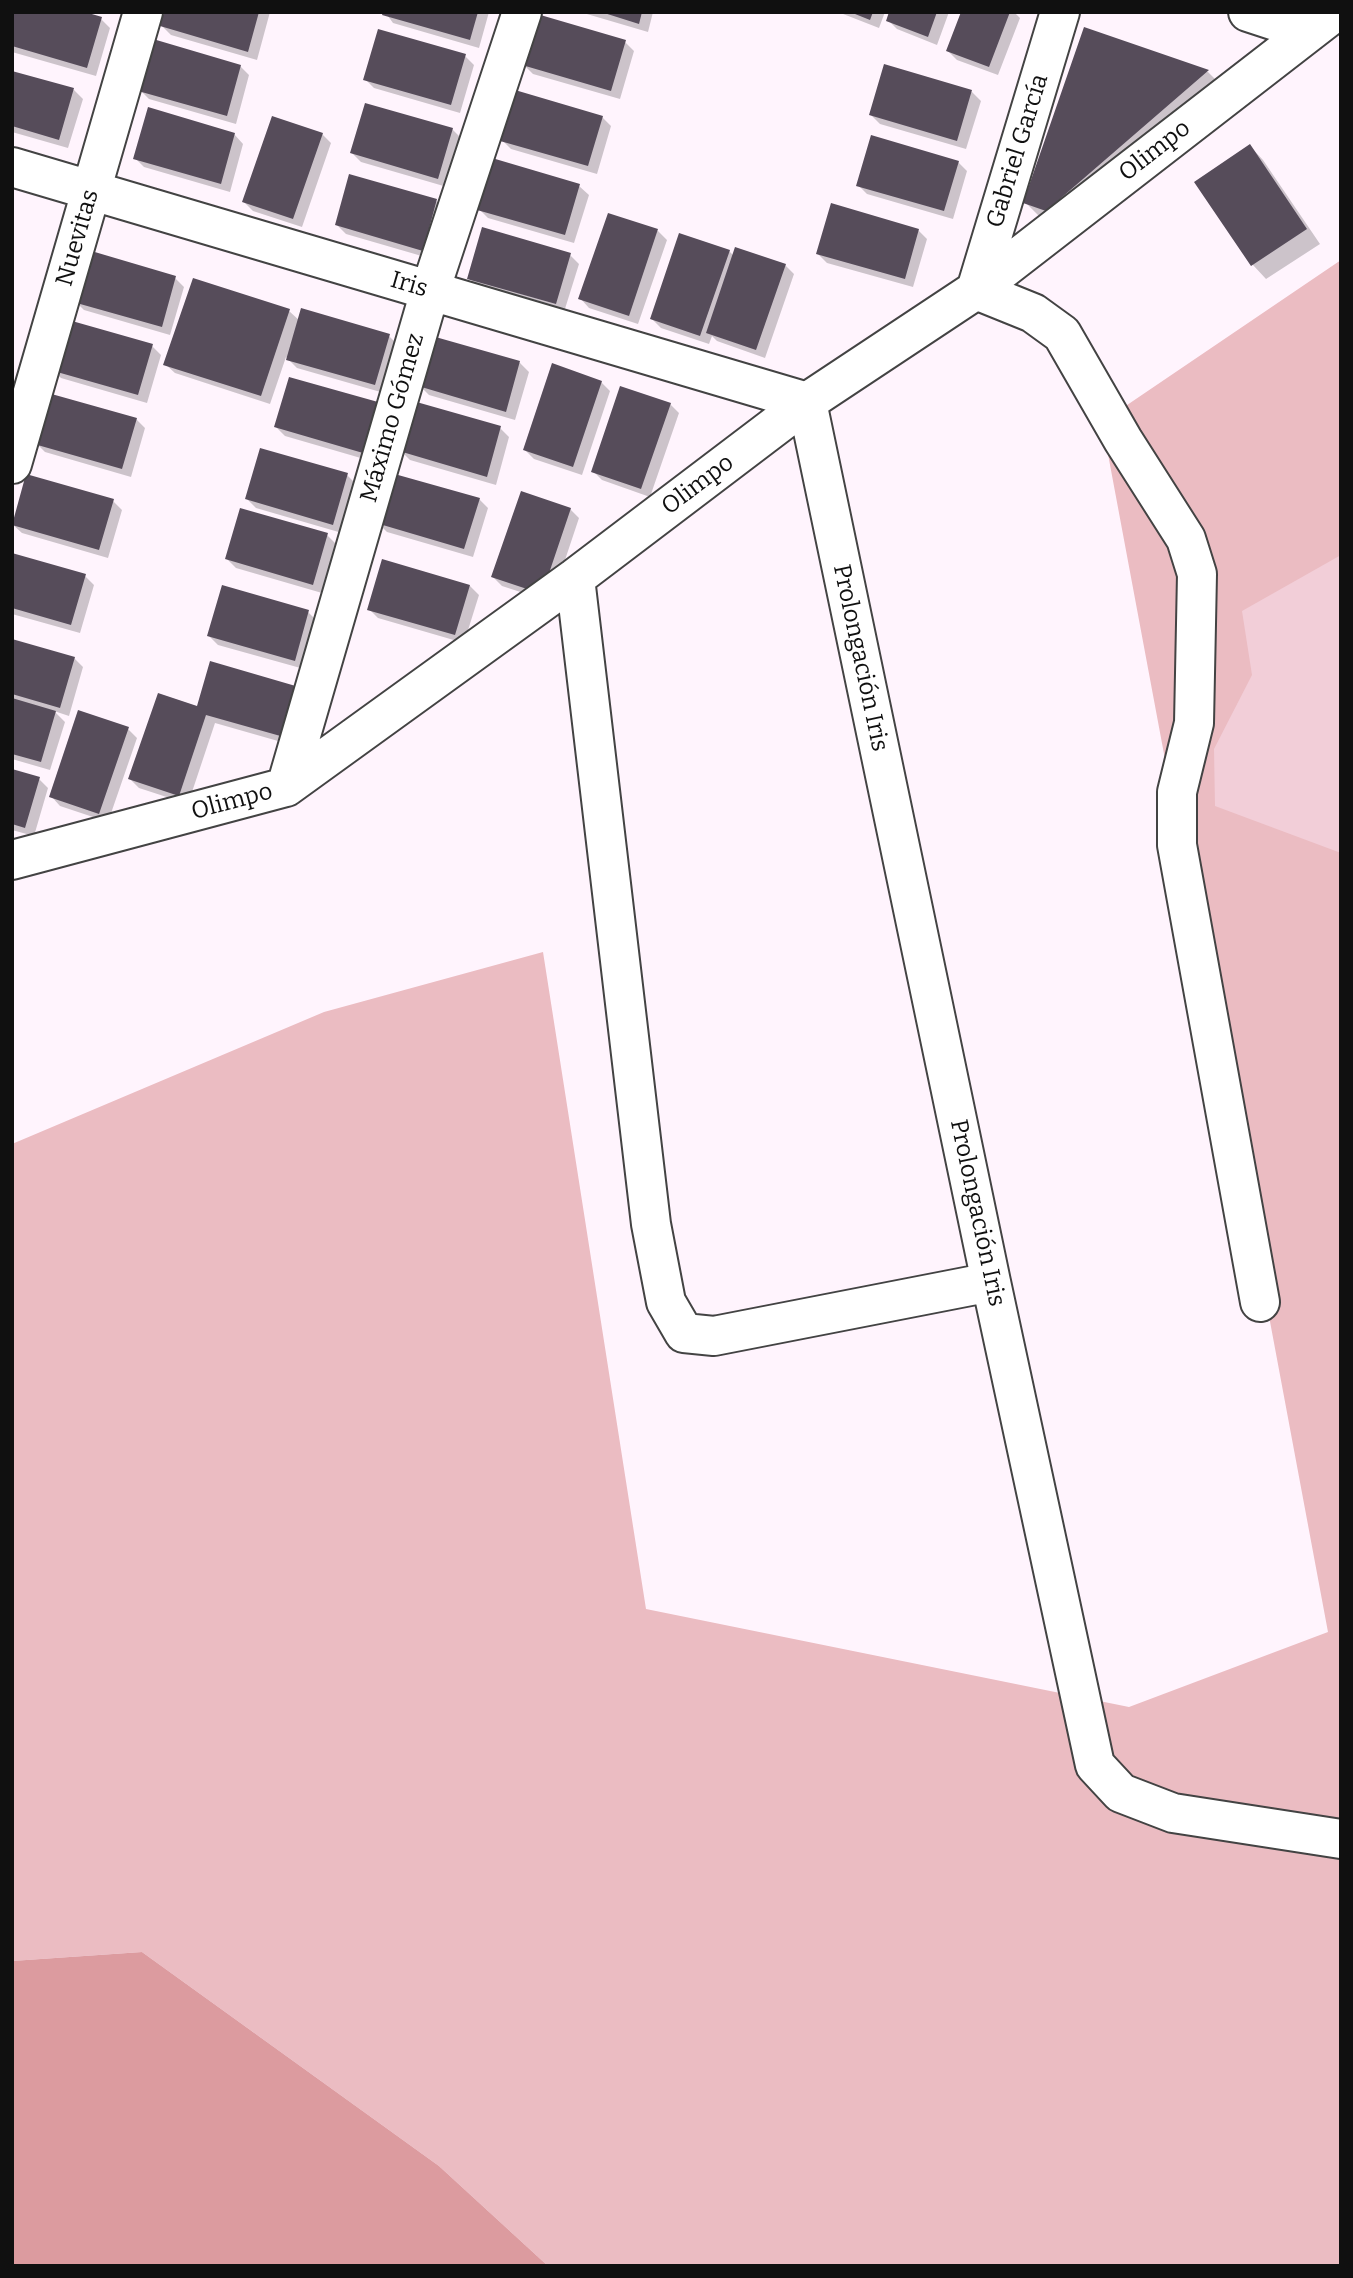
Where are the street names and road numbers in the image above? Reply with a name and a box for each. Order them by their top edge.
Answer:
street label: Gabriel García [981,71,1055,231]
street label: Olimpo [1114,114,1196,188]
street label: Nuevitas [50,186,106,290]
street label: Iris [387,266,431,304]
street label: Máximo Gómez [355,330,431,506]
street label: Olimpo [656,449,740,521]
street label: Prolongación Iris [826,562,894,754]
street label: Olimpo [188,777,276,827]
street label: Prolongación Iris [943,1117,1011,1309]

